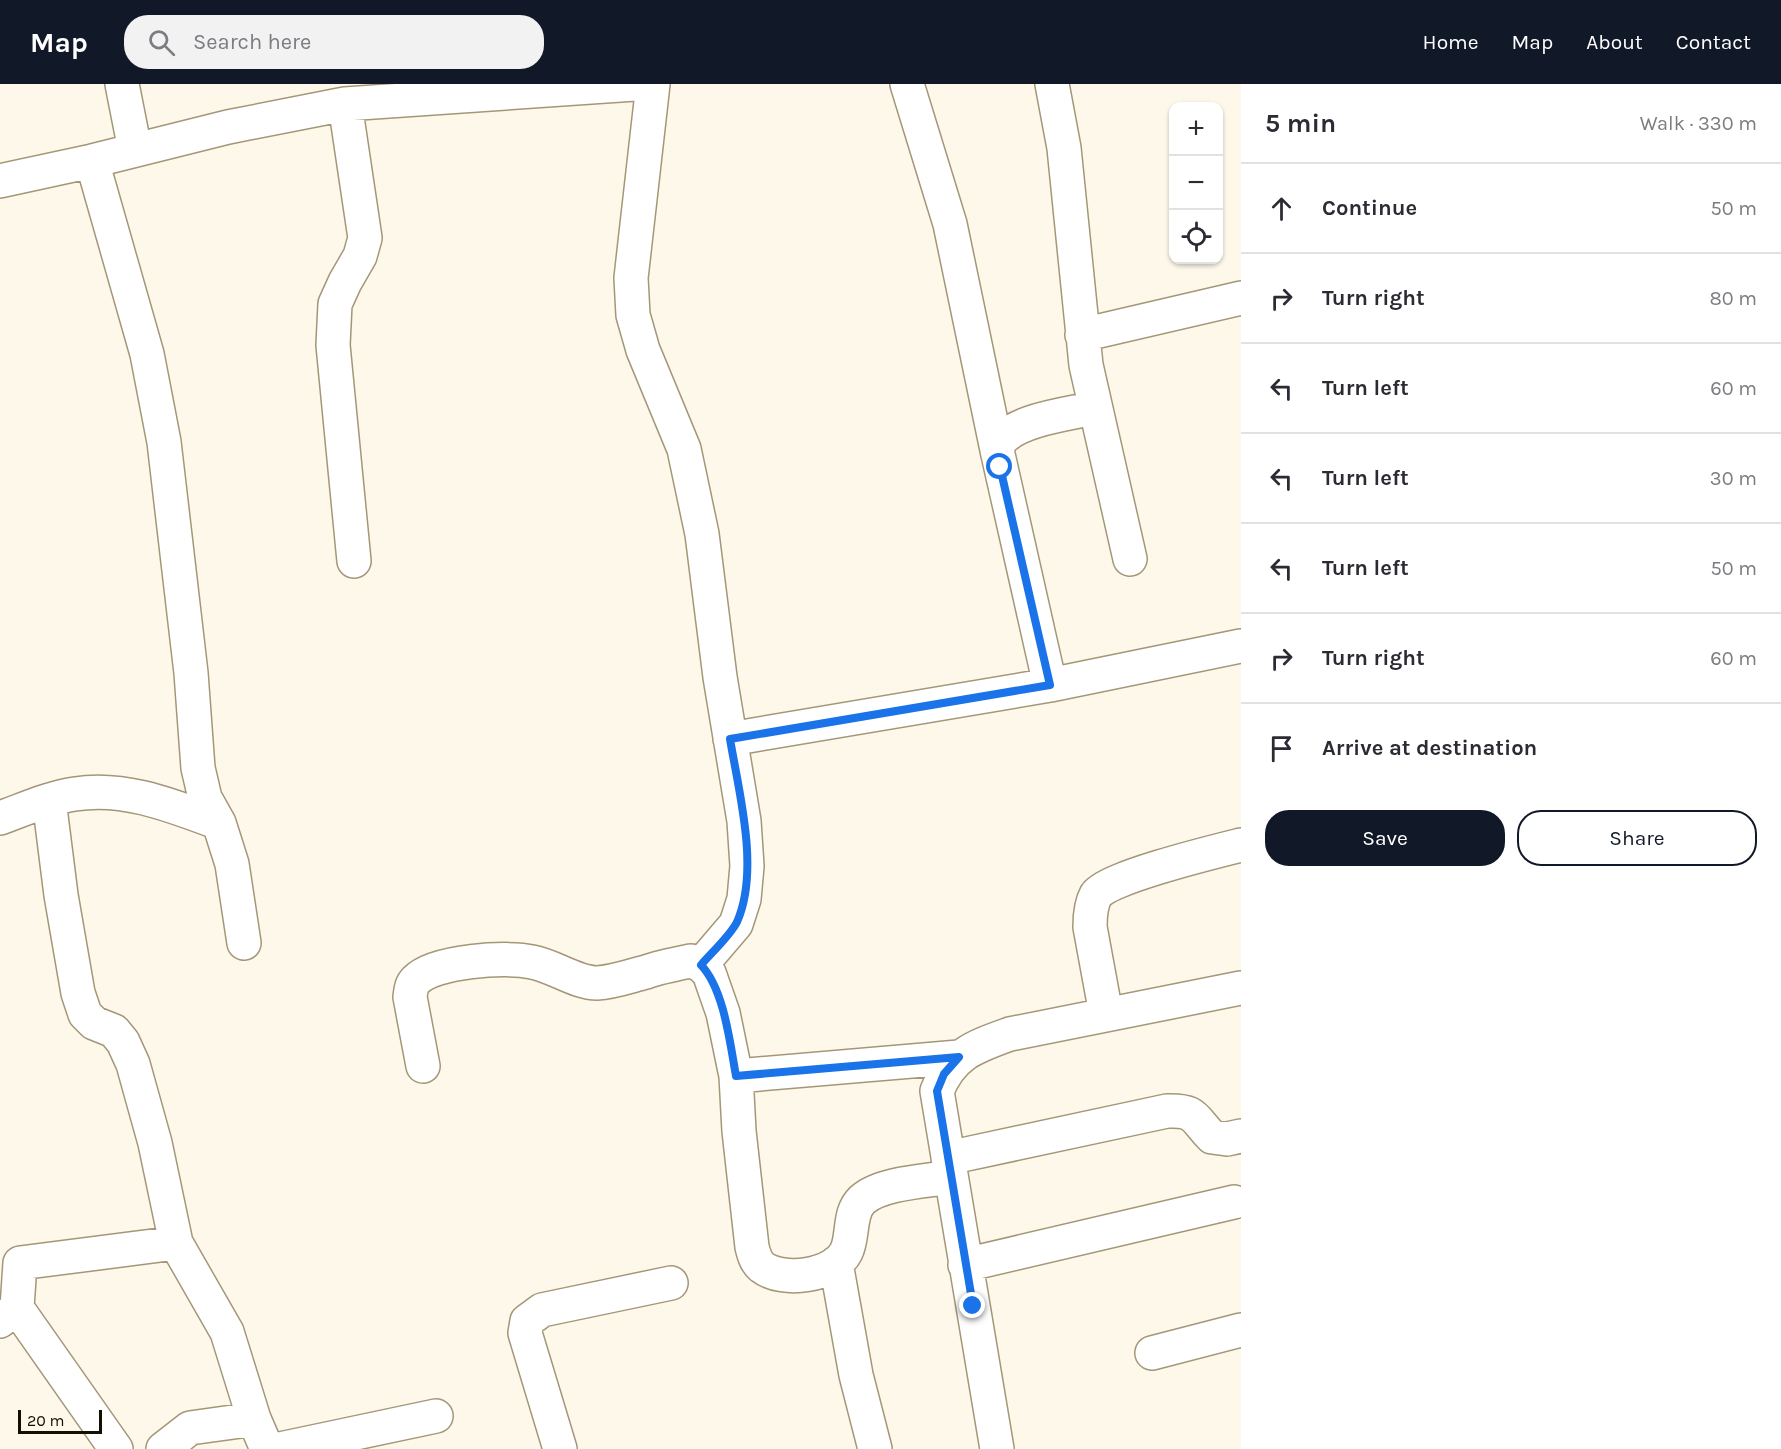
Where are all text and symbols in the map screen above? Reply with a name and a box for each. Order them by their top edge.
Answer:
search box [124,15,544,69]
text: Map [30,26,88,59]
icon: search [145,26,178,59]
text: Search here [193,29,311,55]
text: Home [1423,30,1479,54]
text: Map [1512,30,1553,54]
text: About [1586,30,1643,54]
text: Contact [1676,30,1751,54]
map controls [1169,102,1223,264]
button: + [1169,102,1223,156]
text: 5 min [1265,108,1336,139]
text: Walk · 330 m [1640,112,1757,135]
button: − [1169,156,1223,210]
icon: ahead [1265,192,1298,225]
text: Continue [1322,195,1417,221]
text: 50 m [1710,197,1757,220]
button: locate [1169,210,1223,264]
icon: right [1265,282,1298,315]
text: Turn right [1322,285,1425,311]
text: 80 m [1709,287,1757,310]
icon: left [1265,372,1298,405]
text: Turn left [1322,375,1409,401]
text: 60 m [1710,377,1757,400]
route start [986,453,1012,479]
icon: left [1265,462,1298,495]
text: Turn left [1322,465,1409,491]
text: 30 m [1710,467,1757,490]
icon: left [1265,552,1298,585]
text: Turn left [1322,555,1409,581]
text: 50 m [1710,557,1757,580]
icon: right [1265,642,1298,675]
text: Turn right [1322,645,1425,671]
text: 60 m [1710,647,1757,670]
icon: arrive [1265,732,1298,765]
text: Arrive at destination [1322,735,1537,761]
button: Save [1265,810,1505,866]
button: Share [1517,810,1757,866]
route end [959,1292,985,1318]
scale bar [18,1407,102,1434]
text: 20 m [27,1411,65,1430]

